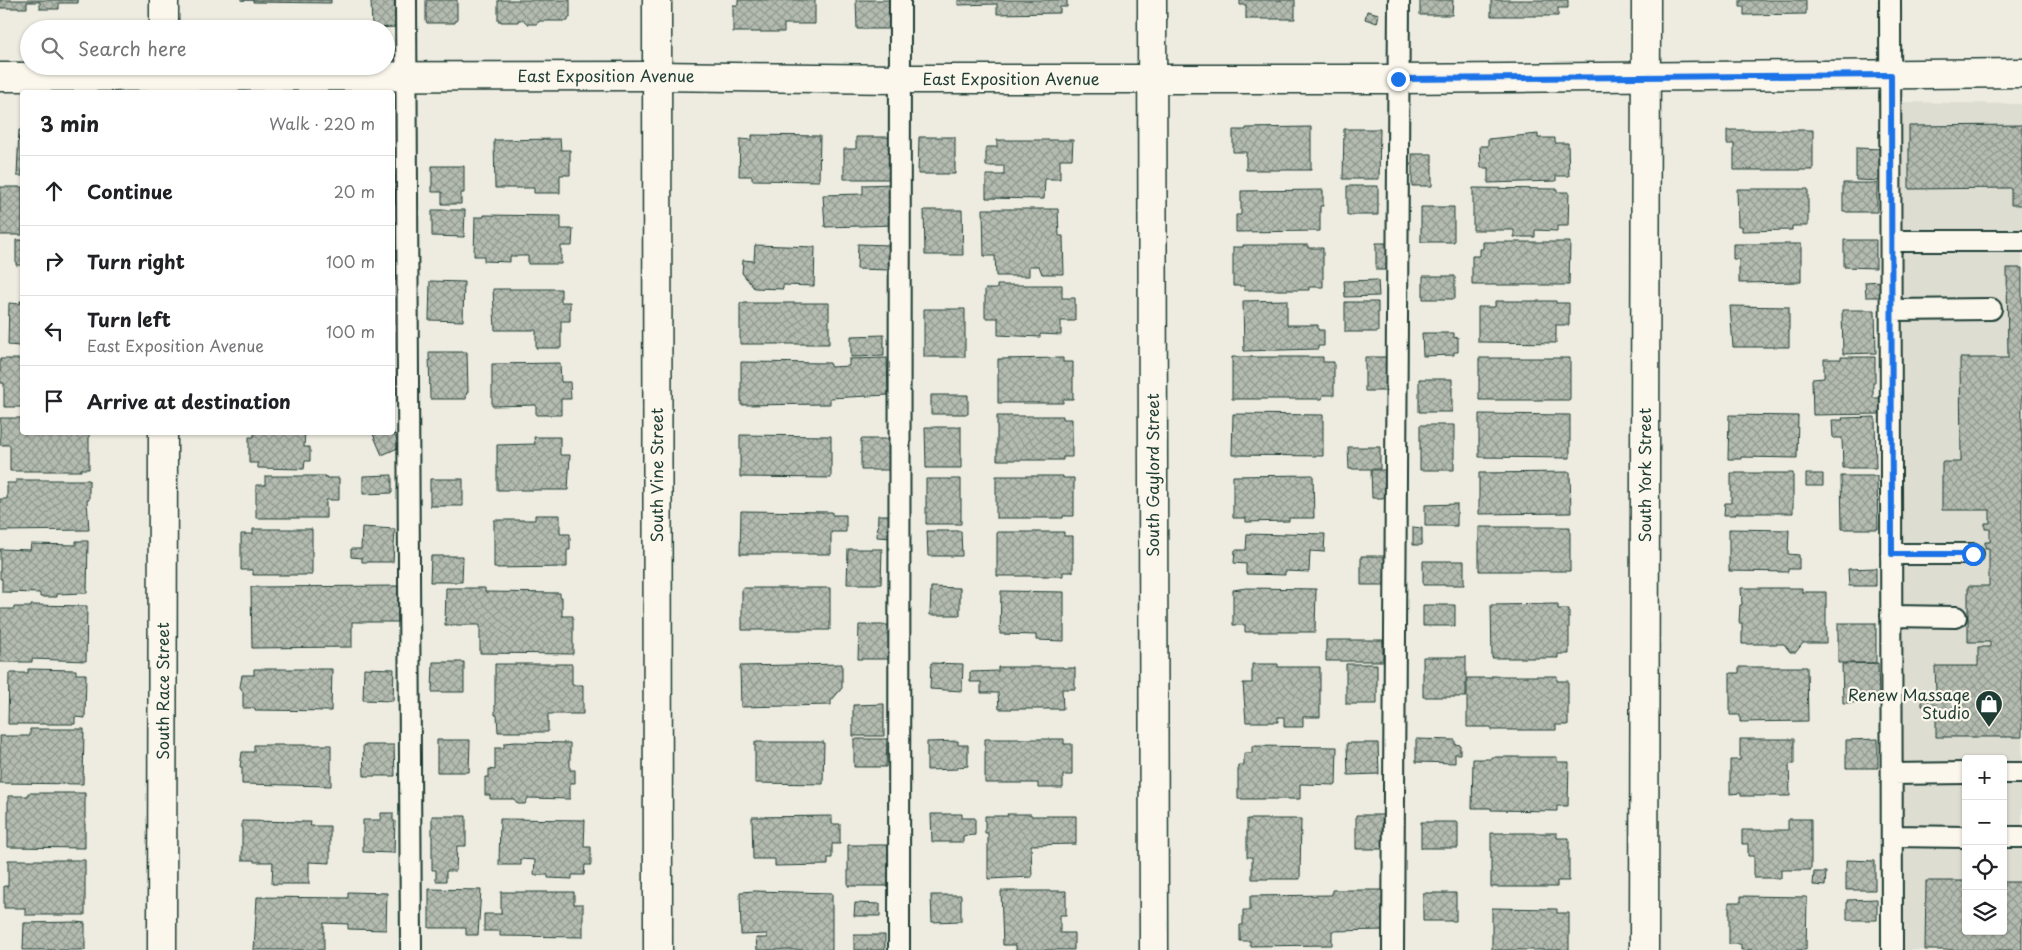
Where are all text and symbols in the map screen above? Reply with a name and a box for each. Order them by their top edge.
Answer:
search box [20,20,395,75]
icon: search [38,34,66,62]
text: Search here [78,34,187,62]
street label: East Exposition Avenue [518,63,695,87]
street label: East Exposition Avenue [923,66,1100,90]
route end [1387,68,1410,91]
text: 3 min [40,107,99,139]
text: Walk · 220 m [269,111,375,135]
icon: ahead [40,177,68,205]
text: Continue [87,177,173,205]
text: 20 m [334,179,375,203]
icon: right [40,247,68,275]
text: Turn right [87,247,185,275]
text: 100 m [326,249,375,273]
text: Turn left [87,305,171,333]
icon: left [40,317,68,345]
text: 100 m [326,319,375,343]
text: East Exposition Avenue [87,333,264,357]
icon: arrive [40,387,68,415]
text: Arrive at destination [87,387,291,415]
street label: South Gaylord Street [1140,393,1164,557]
street label: South Vine Street [644,407,668,542]
street label: South York Street [1632,407,1656,542]
route start [1962,543,1985,566]
street label: South Race Street [150,622,174,760]
place label: Renew Massage Studio [1848,682,1970,724]
shop icon: Renew Massage Studio [1974,689,2004,728]
map controls [1962,755,2007,935]
button: + [1962,755,2007,800]
button: − [1962,800,2007,845]
button: locate [1962,845,2007,890]
button: layers [1962,890,2007,935]

